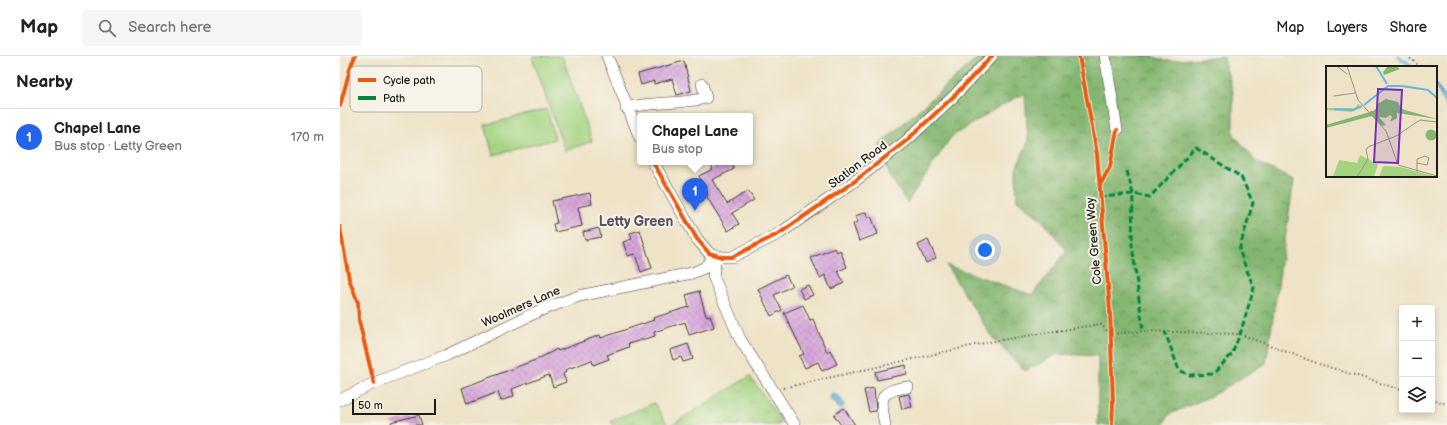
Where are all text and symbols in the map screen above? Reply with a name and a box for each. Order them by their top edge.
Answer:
search box [82,10,362,46]
text: Map [20,16,58,39]
icon: search [96,17,118,39]
text: Search here [128,18,211,37]
text: Map [1276,19,1304,36]
text: Layers [1326,19,1368,36]
text: Share [1390,19,1427,36]
legend [350,66,482,112]
inset map [1326,66,1437,177]
text: Nearby [16,72,73,92]
text: Cycle path [383,74,435,87]
text: Path [383,92,405,105]
popup [637,113,753,165]
text: Chapel Lane [54,119,141,138]
text: Chapel Lane [652,122,738,141]
text: 1 [26,129,32,145]
text: 170 m [291,129,324,145]
text: Bus stop · Letty Green [54,138,182,154]
street label: Station Road [826,138,890,192]
text: Bus stop [652,141,703,157]
pin: 1 [682,178,708,211]
street label: Cole Green Way [1083,196,1105,285]
district label: Letty Green [599,213,673,230]
your location [975,240,995,260]
street label: Woolmers Lane [479,283,563,331]
map controls [1399,305,1435,413]
button: + [1399,305,1435,341]
button: − [1399,341,1435,377]
button: layers [1399,377,1435,413]
scale bar [352,397,436,416]
text: 50 m [358,399,383,412]

